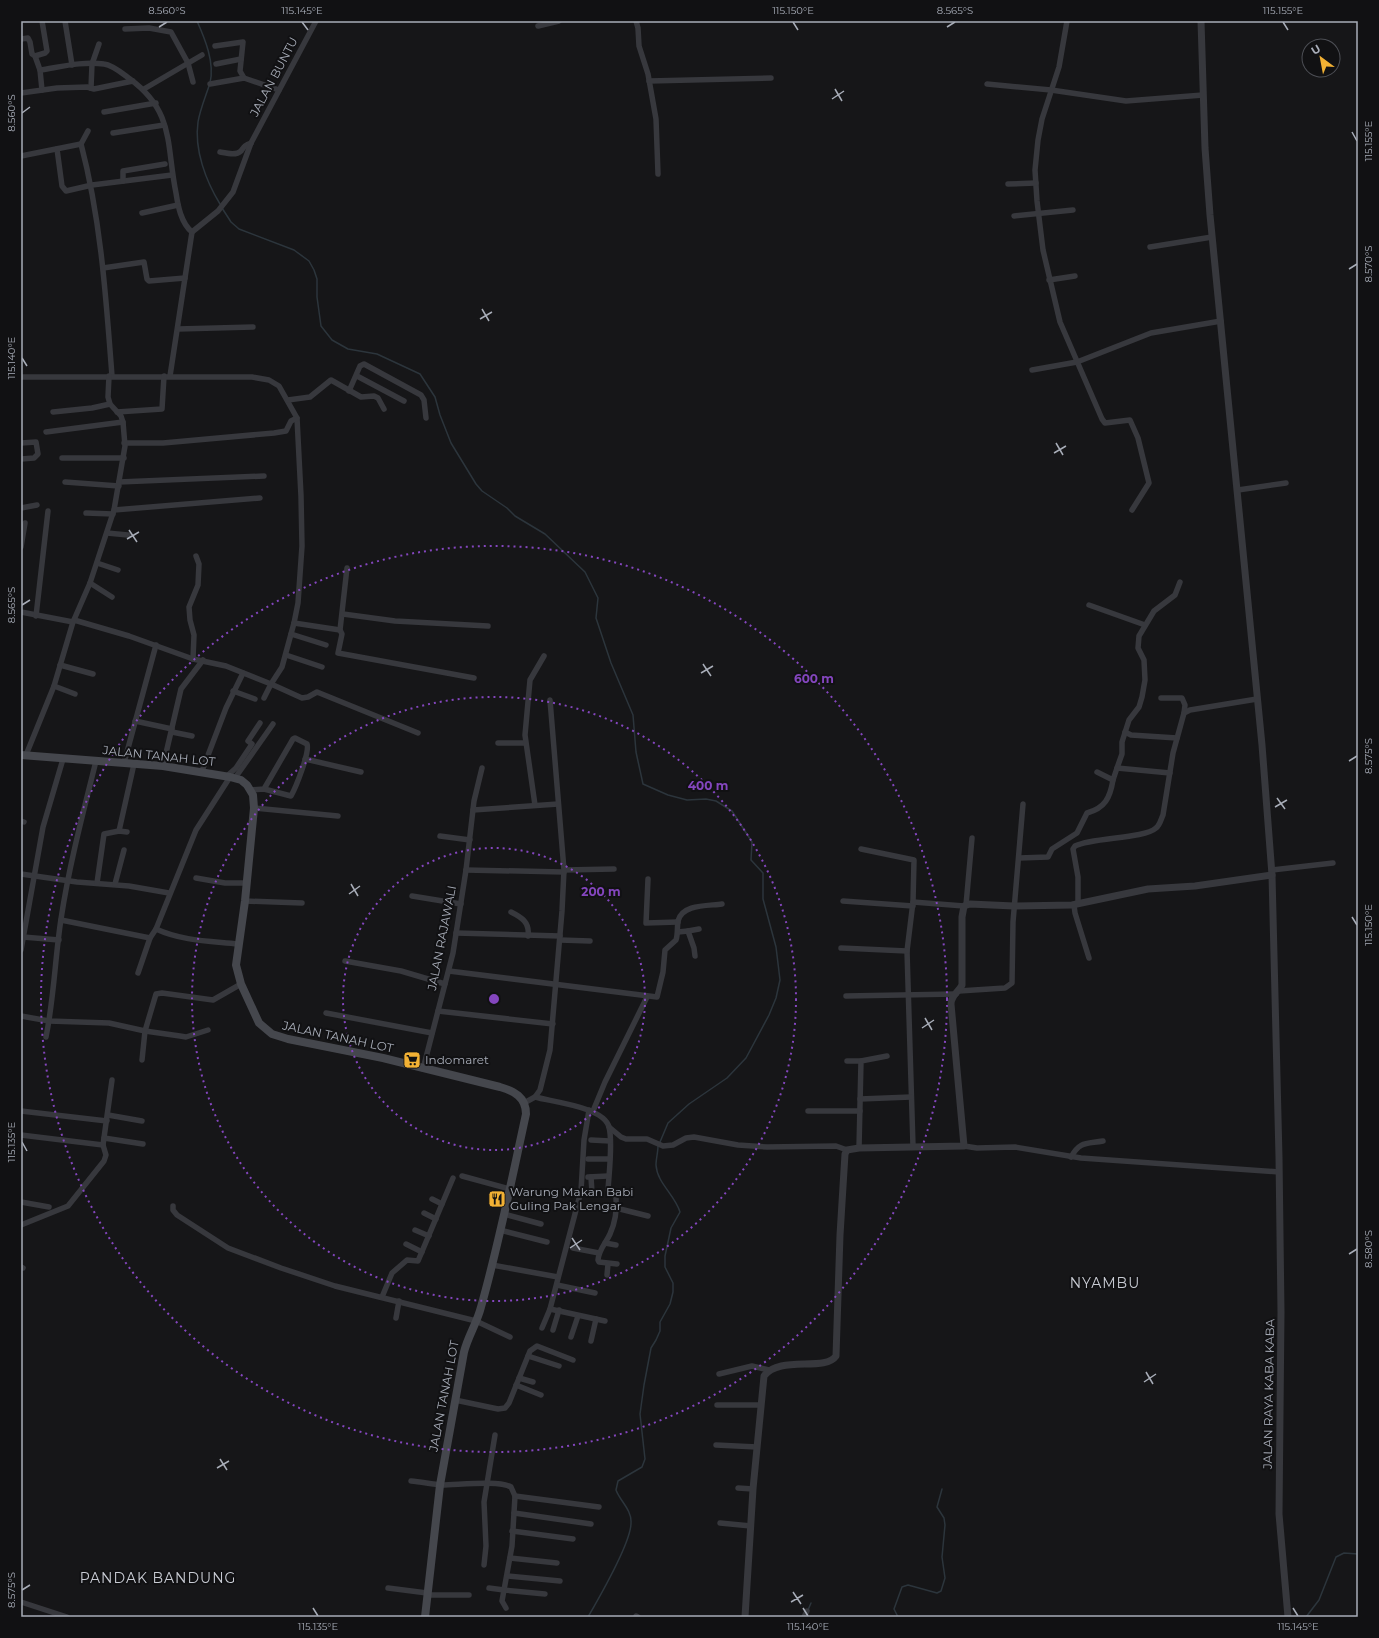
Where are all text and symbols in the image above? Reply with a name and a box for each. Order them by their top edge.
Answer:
text: 8.560°S [148,4,186,17]
text: 115.145°E [281,4,323,17]
text: 115.150°E [772,4,814,17]
text: 8.565°S [937,4,973,17]
text: 115.155°E [1263,4,1304,17]
street label: JALAN BUNTU [246,35,301,120]
north arrow [1301,38,1341,78]
text: U [1308,41,1323,58]
text: 8.560°S [5,94,18,132]
text: 115.155°E [1362,120,1375,161]
text: 8.570°S [1362,246,1375,283]
text: 115.140°E [5,336,18,379]
text: 8.565°S [5,587,18,623]
text: 600 m [794,671,834,686]
text: 8.575°S [1362,738,1375,774]
street label: JALAN TANAH LOT [101,742,216,769]
text: 400 m [688,778,728,793]
street label: JALAN RAJAWALI [424,884,459,993]
text: 200 m [581,884,621,899]
text: 115.150°E [1362,904,1375,946]
centre of rings [487,992,501,1006]
street label: JALAN TANAH LOT [280,1017,395,1056]
supermarket icon: Indomaret [402,1050,422,1070]
place label: Indomaret [425,1052,489,1067]
text: 115.135°E [5,1121,18,1162]
place label: Warung Makan Babi Guling Pak Lengar [510,1184,634,1213]
restaurant icon: Warung Makan Babi Guling Pak Lengar [487,1189,507,1209]
text: 8.580°S [1362,1230,1375,1268]
district label: NYAMBU [1070,1274,1140,1292]
street label: JALAN RAYA KABA KABA [1260,1318,1277,1470]
street label: JALAN TANAH LOT [425,1339,462,1454]
district label: PANDAK BANDUNG [80,1569,236,1587]
text: 8.575°S [5,1572,18,1608]
text: 115.135°E [298,1620,339,1633]
text: 115.140°E [787,1620,830,1633]
text: 115.145°E [1277,1620,1319,1633]

